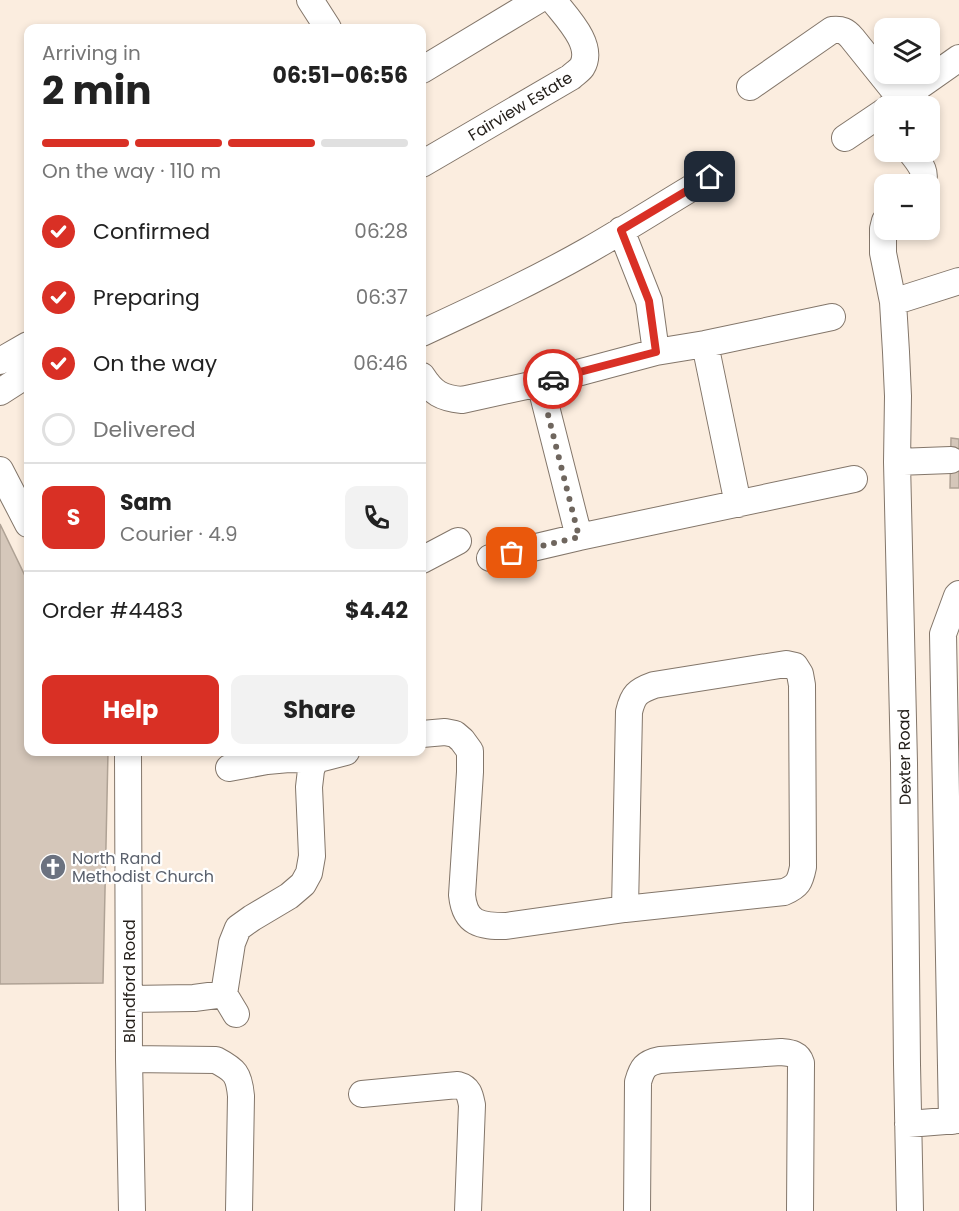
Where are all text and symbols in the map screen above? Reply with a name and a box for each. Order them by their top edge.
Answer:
map controls [874,18,940,240]
button: layers [874,18,940,84]
text: Arriving in [42,39,141,67]
text: 06:51–06:56 [273,60,408,91]
text: 2 min [42,63,152,118]
street label: Fairview Estate [464,66,577,147]
button: + [874,96,940,162]
pin [684,151,735,202]
text: On the way · 110 m [42,157,221,185]
icon: home [693,160,726,193]
button: − [874,174,940,240]
icon: check [42,215,75,248]
text: Confirmed [93,216,210,247]
text: 06:28 [354,217,408,245]
icon: check [42,281,75,314]
text: Preparing [93,282,200,313]
text: 06:37 [356,283,408,311]
icon: check [42,347,75,380]
text: On the way [93,348,217,379]
text: 06:46 [353,349,408,377]
courier [523,349,583,409]
icon: car [537,363,570,396]
text: Delivered [93,414,196,445]
button: phone [345,486,408,549]
text: Sam [120,487,172,518]
text: S [67,502,80,533]
text: Courier · 4.9 [120,520,238,548]
pin [486,527,537,578]
icon: bag [495,536,528,569]
text: Order #4483 [42,595,183,626]
text: $4.42 [345,595,408,626]
button: Help [42,675,219,744]
button: Share [231,675,408,744]
street label: Dexter Road [892,709,917,805]
place label: North Rand Methodist Church [72,847,214,888]
church icon: North Rand Methodist Church [38,852,68,882]
street label: Blandford Road [118,919,141,1043]

